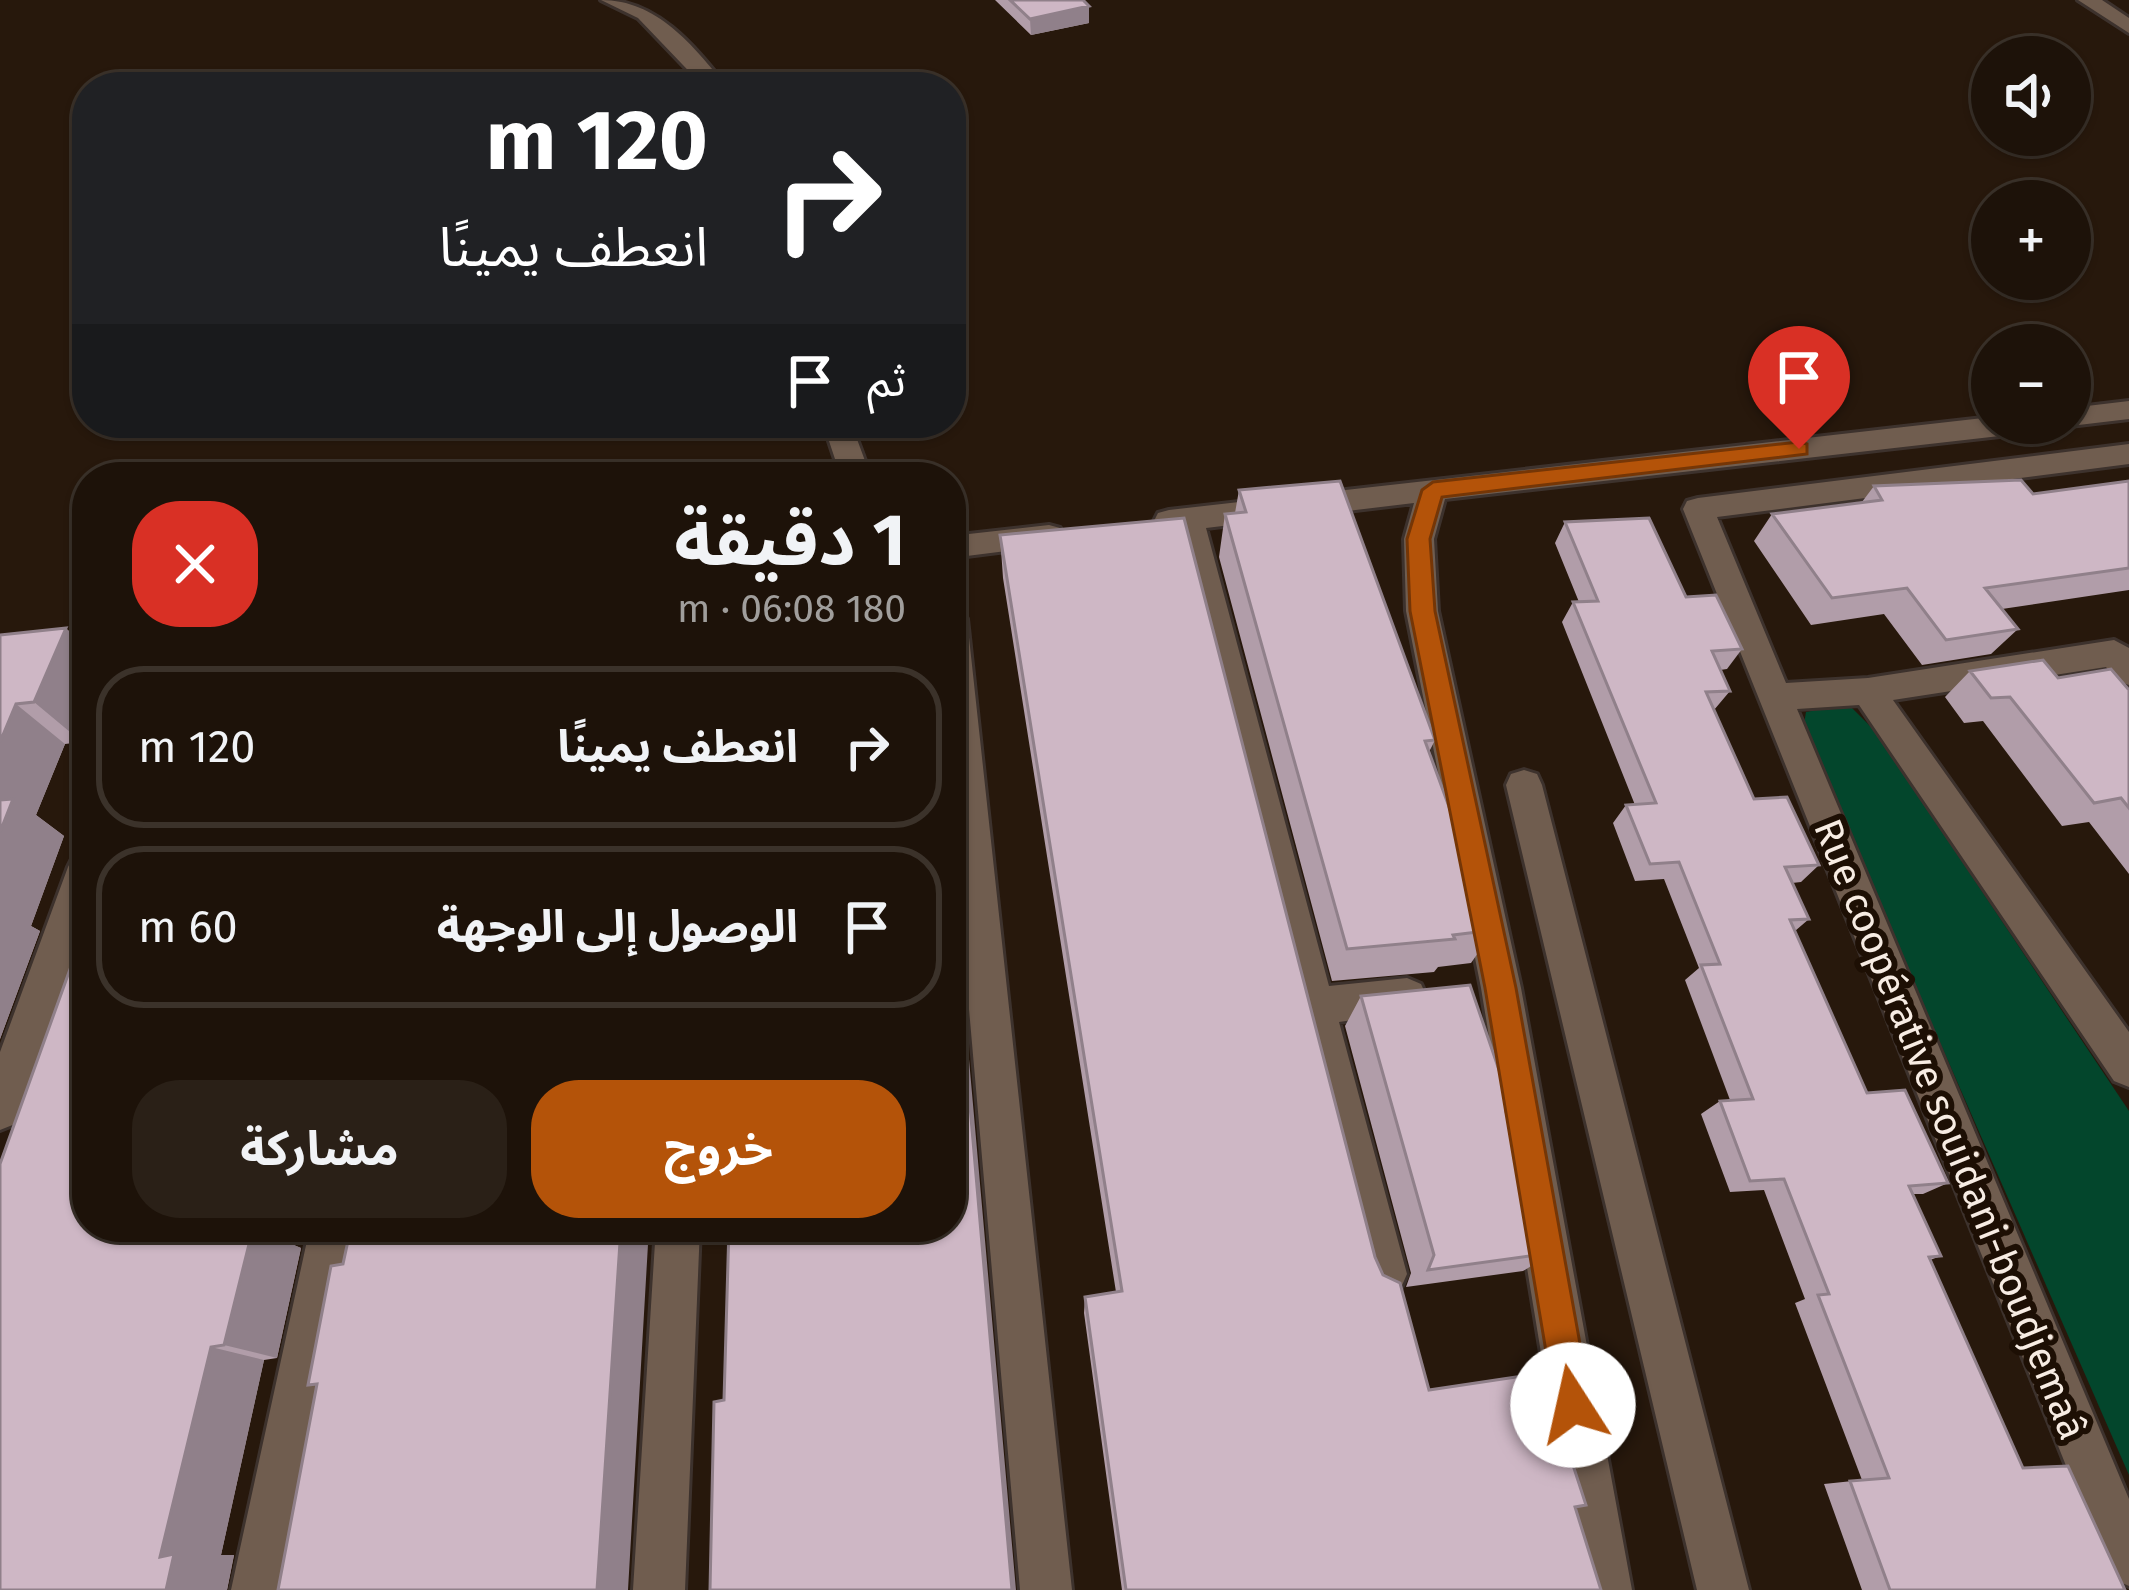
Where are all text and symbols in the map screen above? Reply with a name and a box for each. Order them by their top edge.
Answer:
map controls [1971,36,2091,444]
button: sound [1971,36,2091,156]
text: 120 m [486,90,708,191]
icon: right [750,120,906,276]
button: + [1971,180,2091,300]
text: انعطف يمينًا [439,216,708,280]
button: − [1971,324,2091,444]
pin [1748,326,1850,449]
icon: arrive [1766,344,1832,410]
icon: arrive [777,348,843,414]
text: ثم [867,354,906,408]
text: 1 دقيقة [674,498,906,584]
button: close [132,501,258,627]
text: 180 m · 06:08 [677,586,906,632]
icon: right [834,714,900,780]
text: 120 m [138,720,255,774]
text: انعطف يمينًا [557,720,798,774]
street label: Rue coopérative souidani-boudjemaâ [1804,813,2096,1446]
icon: arrive [834,894,900,960]
text: 60 m [138,900,238,954]
text: الوصول إلى الوجهة [437,900,798,954]
button: مشاركة [132,1080,507,1218]
button: خروج [531,1080,906,1218]
position arrow [1510,1342,1636,1468]

